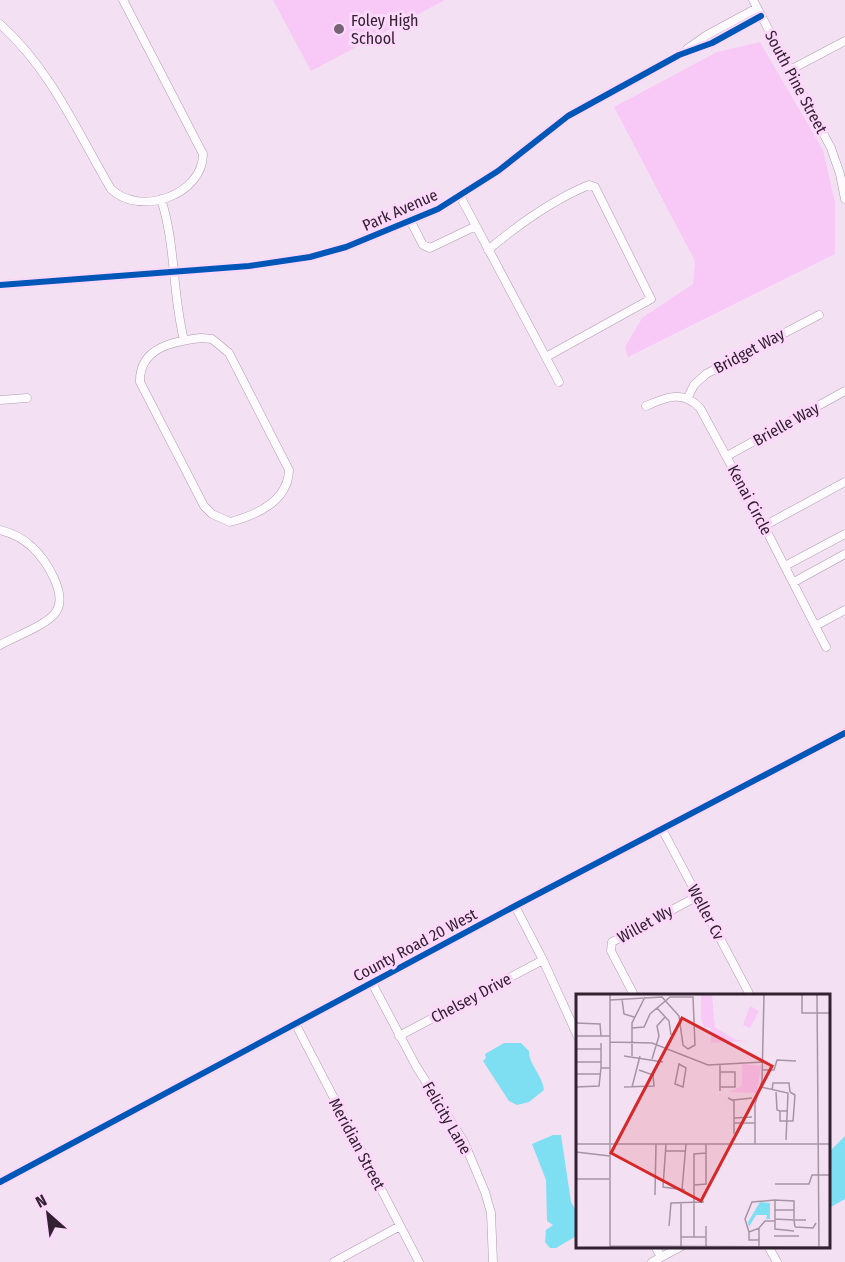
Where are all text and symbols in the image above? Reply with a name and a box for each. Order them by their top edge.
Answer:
place label: Foley High School [351,11,418,48]
marker: Foley High School [332,22,346,36]
street label: South Pine Street [761,27,832,137]
street label: Park Avenue [359,185,441,235]
street label: Bridget Way [710,324,788,378]
street label: Brielle Way [750,398,823,450]
street label: Kenai Circle [724,462,776,538]
street label: Weller Cv [684,881,728,943]
street label: Willet Wy [614,901,677,947]
street label: County Road 20 West [350,904,481,986]
street label: Chelsey Drive [428,969,514,1027]
inset map [576,994,830,1247]
street label: Felicity Lane [419,1078,475,1158]
street label: Meridian Street [325,1095,389,1194]
north arrow [18,1184,78,1244]
text: N [32,1191,50,1212]

